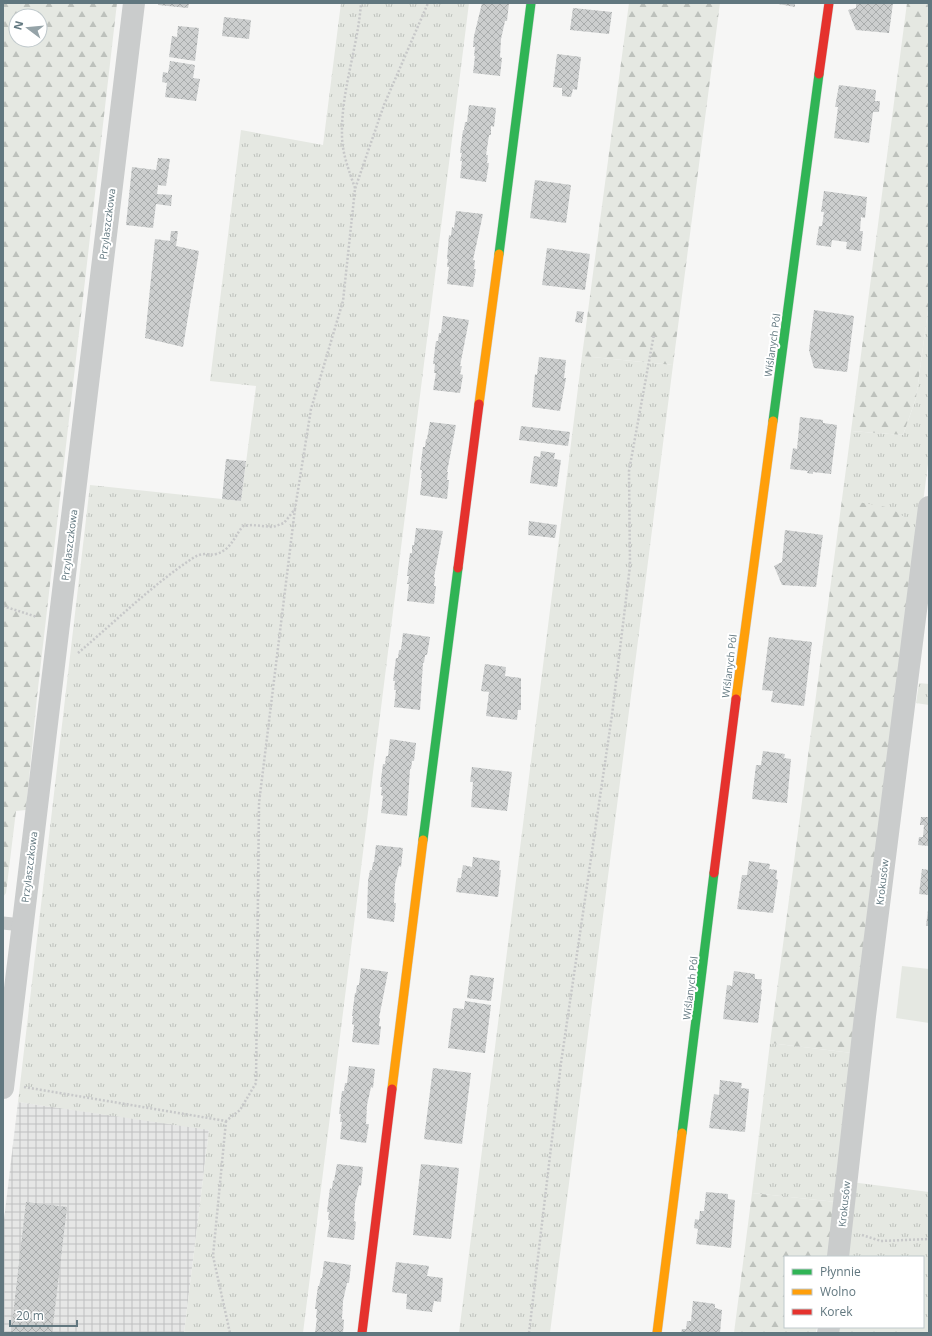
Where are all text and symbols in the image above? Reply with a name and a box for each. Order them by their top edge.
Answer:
north arrow [8,8,48,48]
text: N [9,19,26,31]
street label: Przylaszczkowa [96,188,118,260]
street label: Wiślanych Pól [761,312,783,378]
street label: Przylaszczkowa [58,509,80,581]
street label: Wiślanych Pól [718,633,740,699]
street label: Przylaszczkowa [18,831,40,903]
street label: Krokusów [872,858,892,906]
street label: Wiślanych Pól [679,955,701,1021]
street label: Krokusów [835,1180,853,1228]
legend [784,1256,924,1328]
text: Płynnie [820,1263,861,1280]
text: Wolno [820,1283,856,1300]
scale bar [10,1302,77,1328]
text: Korek [820,1303,853,1320]
text: 20 m [16,1307,44,1324]

